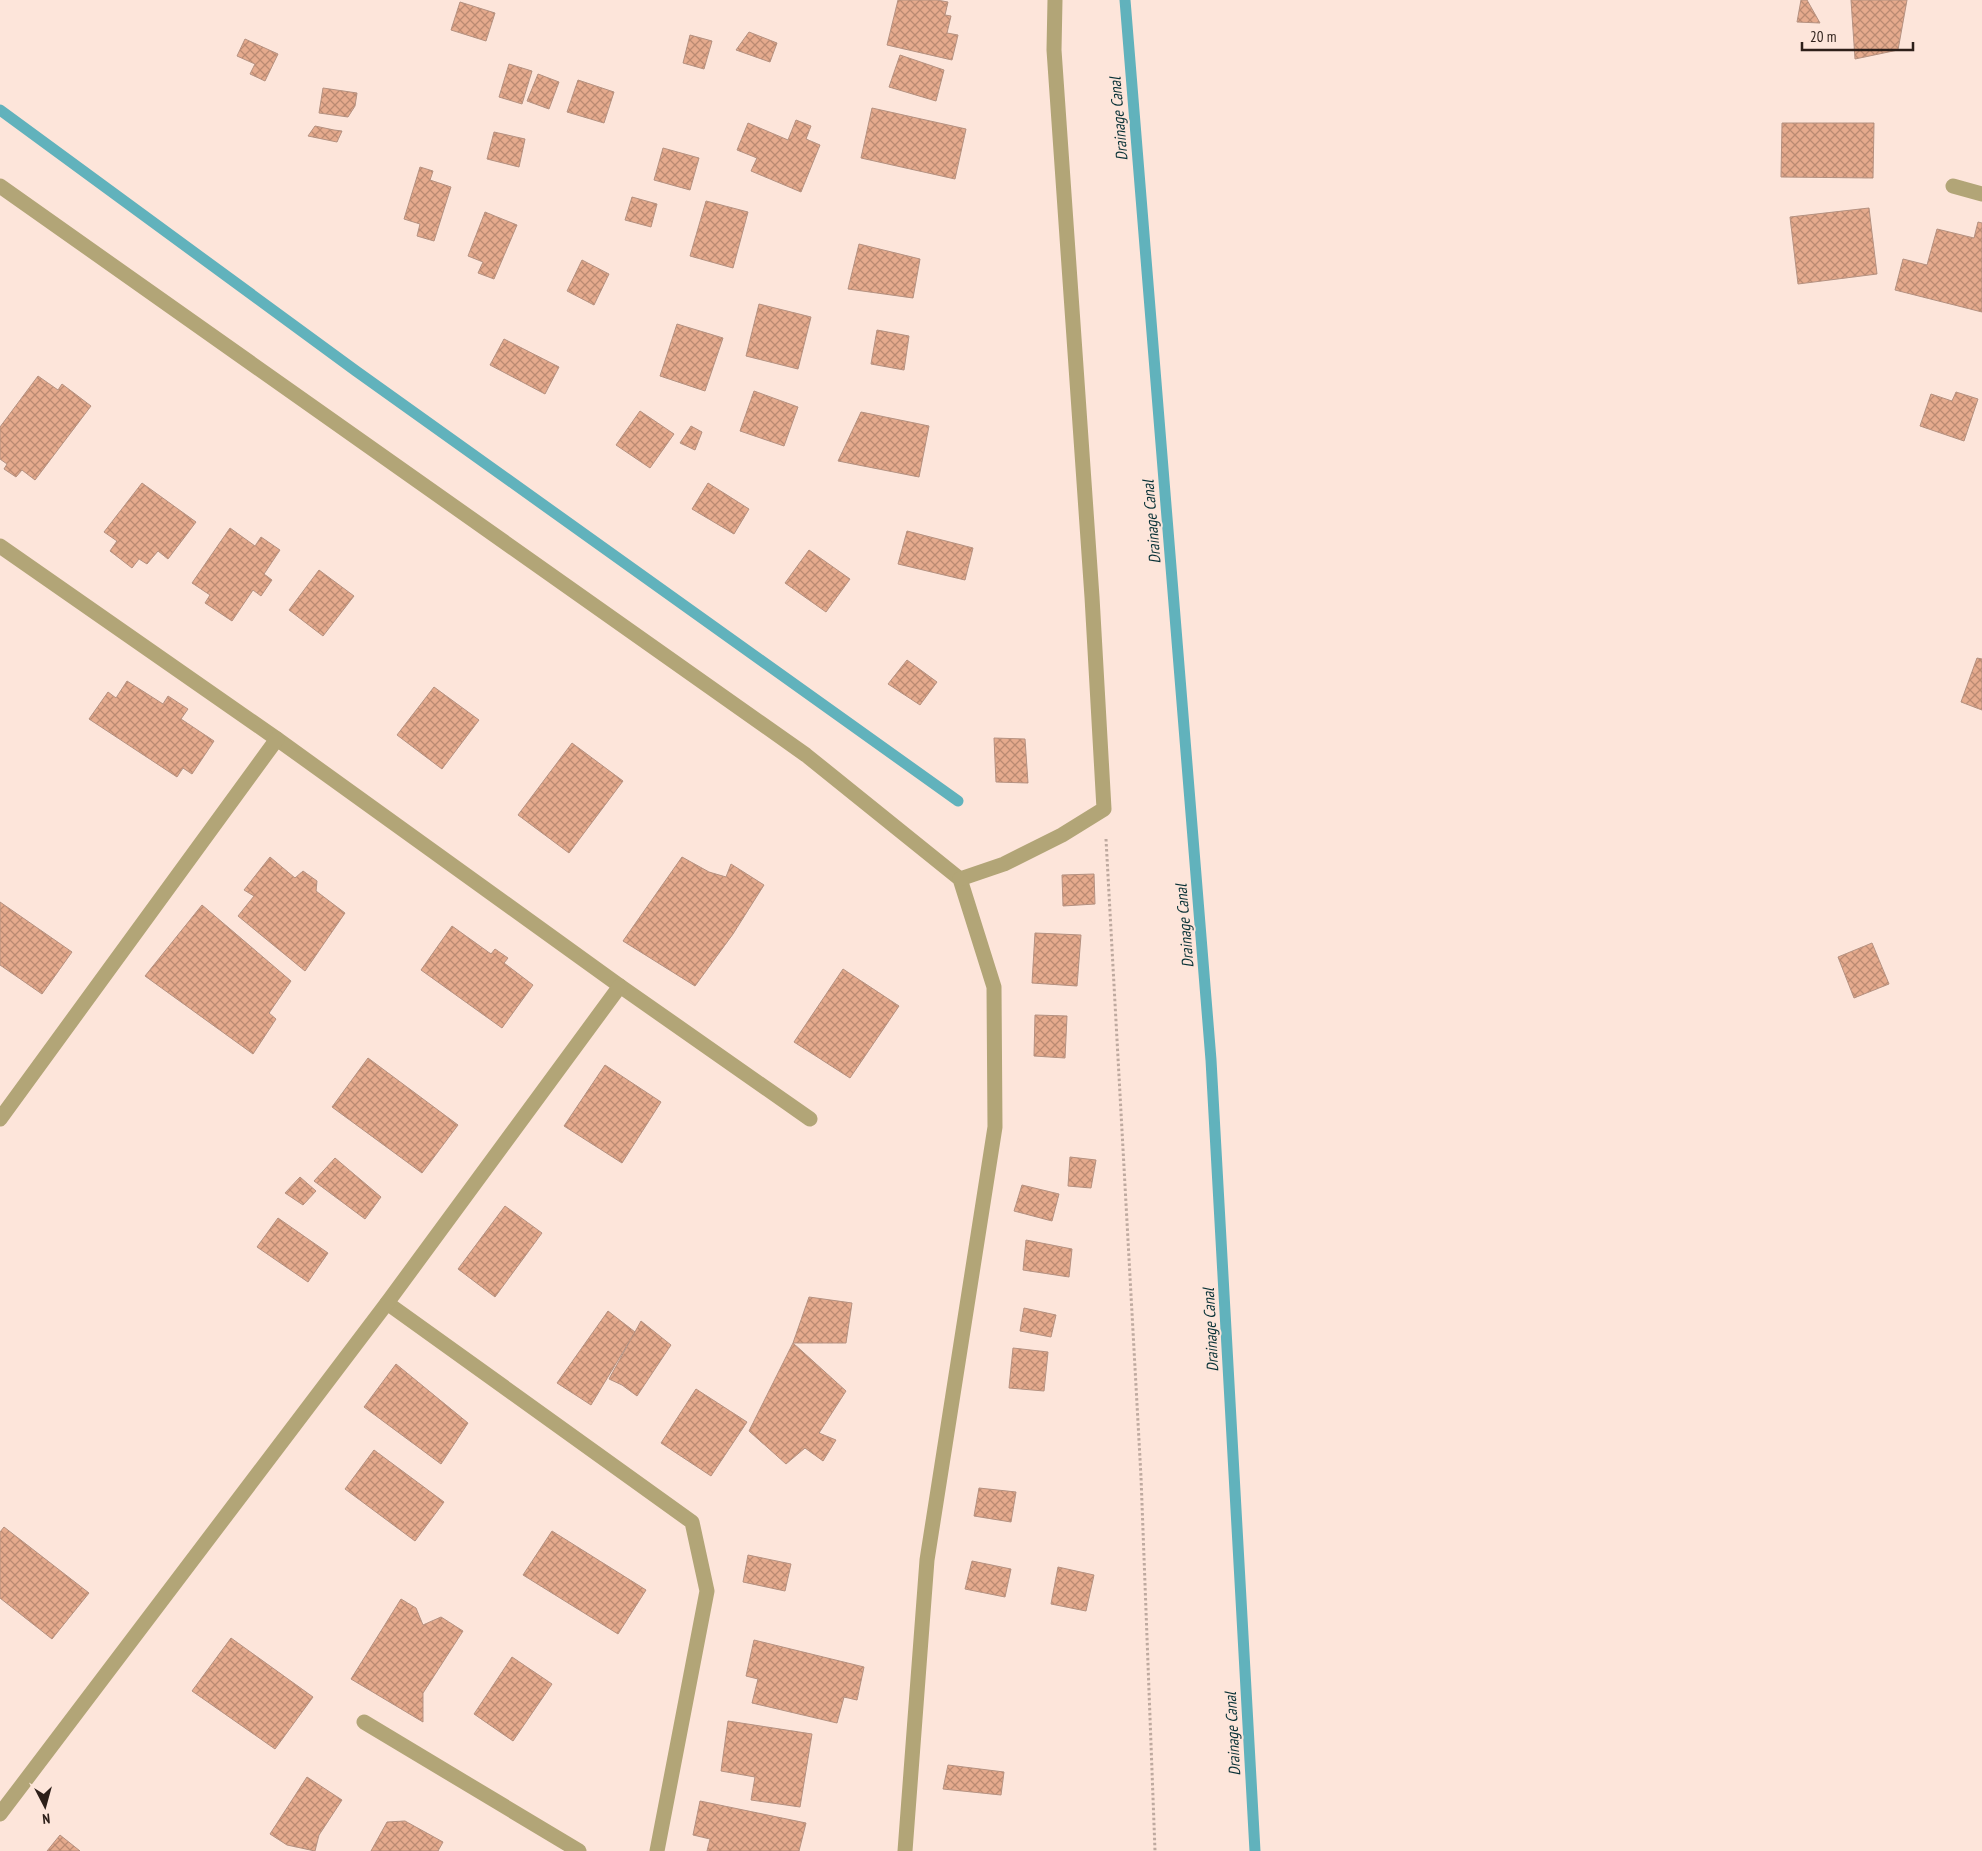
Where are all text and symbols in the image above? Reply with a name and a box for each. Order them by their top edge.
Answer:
scale bar [1802,20,1913,52]
text: 20 m [1810,27,1836,46]
water label: Drainage Canal [1104,75,1132,162]
water label: Drainage Canal [1137,478,1165,565]
water label: Drainage Canal [1170,882,1198,969]
water label: Drainage Canal [1198,1286,1222,1372]
water label: Drainage Canal [1220,1690,1244,1776]
north arrow [20,1781,70,1831]
text: N [42,1810,51,1828]

